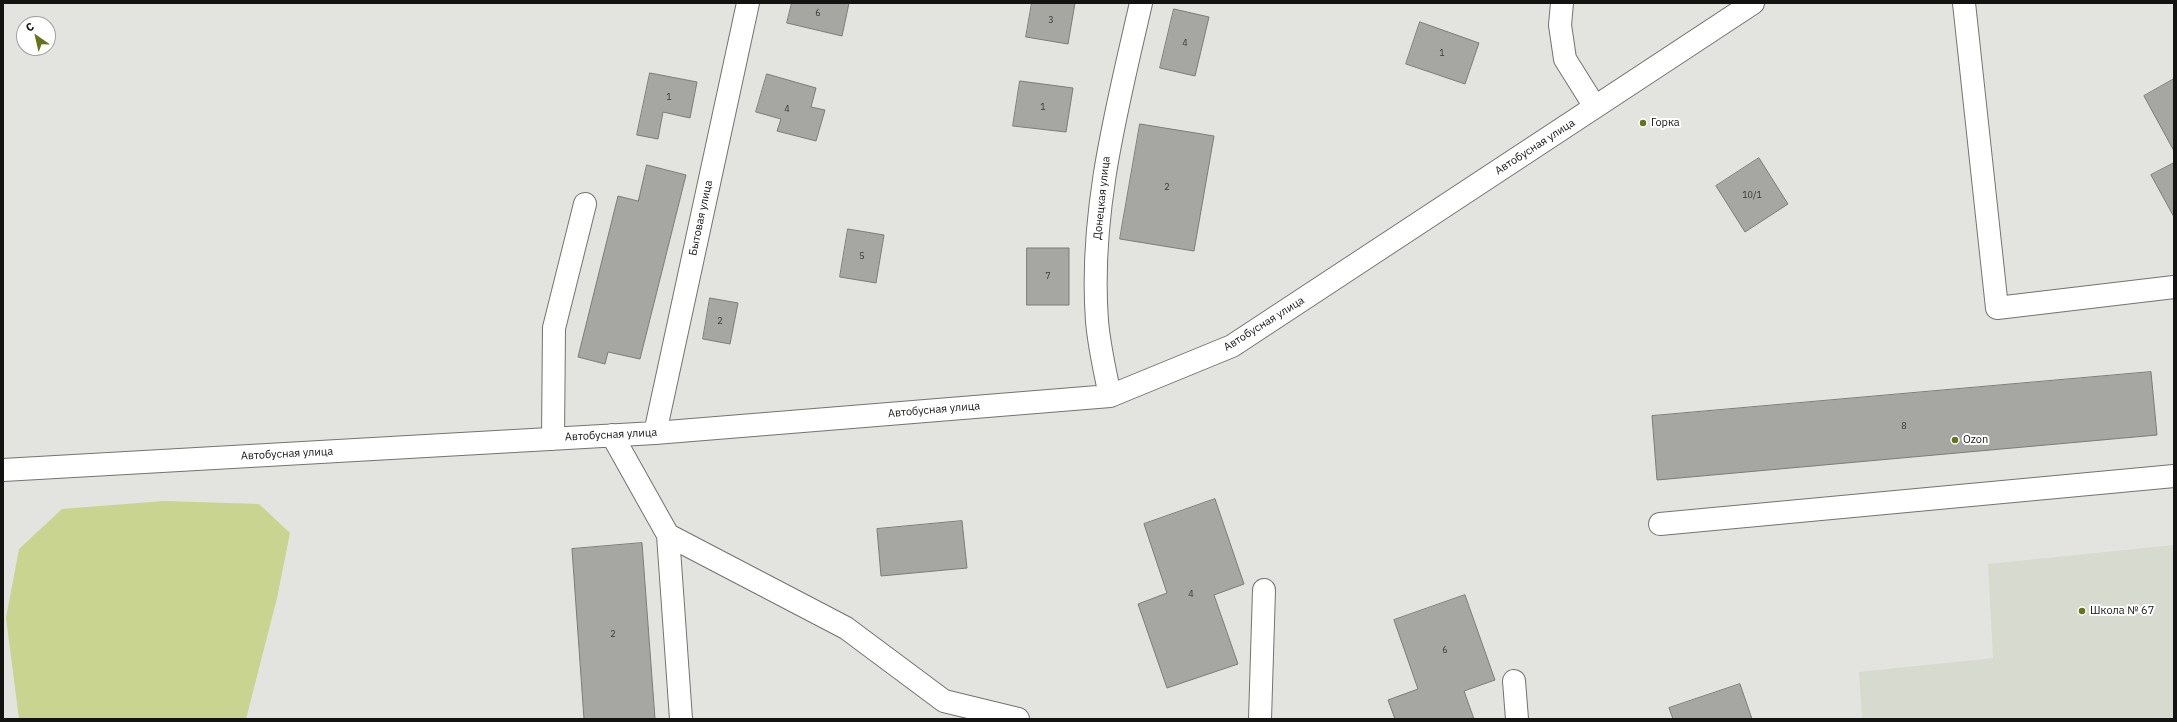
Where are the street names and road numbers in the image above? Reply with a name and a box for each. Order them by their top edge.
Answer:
street label: Автобусная улица [1493,116,1577,178]
street label: Донецкая улица [1091,156,1113,240]
street label: Бытовая улица [687,179,715,257]
street label: Автобусная улица [1221,294,1307,354]
street label: Автобусная улица [887,399,981,421]
street label: Автобусная улица [564,426,658,444]
street label: Автобусная улица [240,445,334,463]

